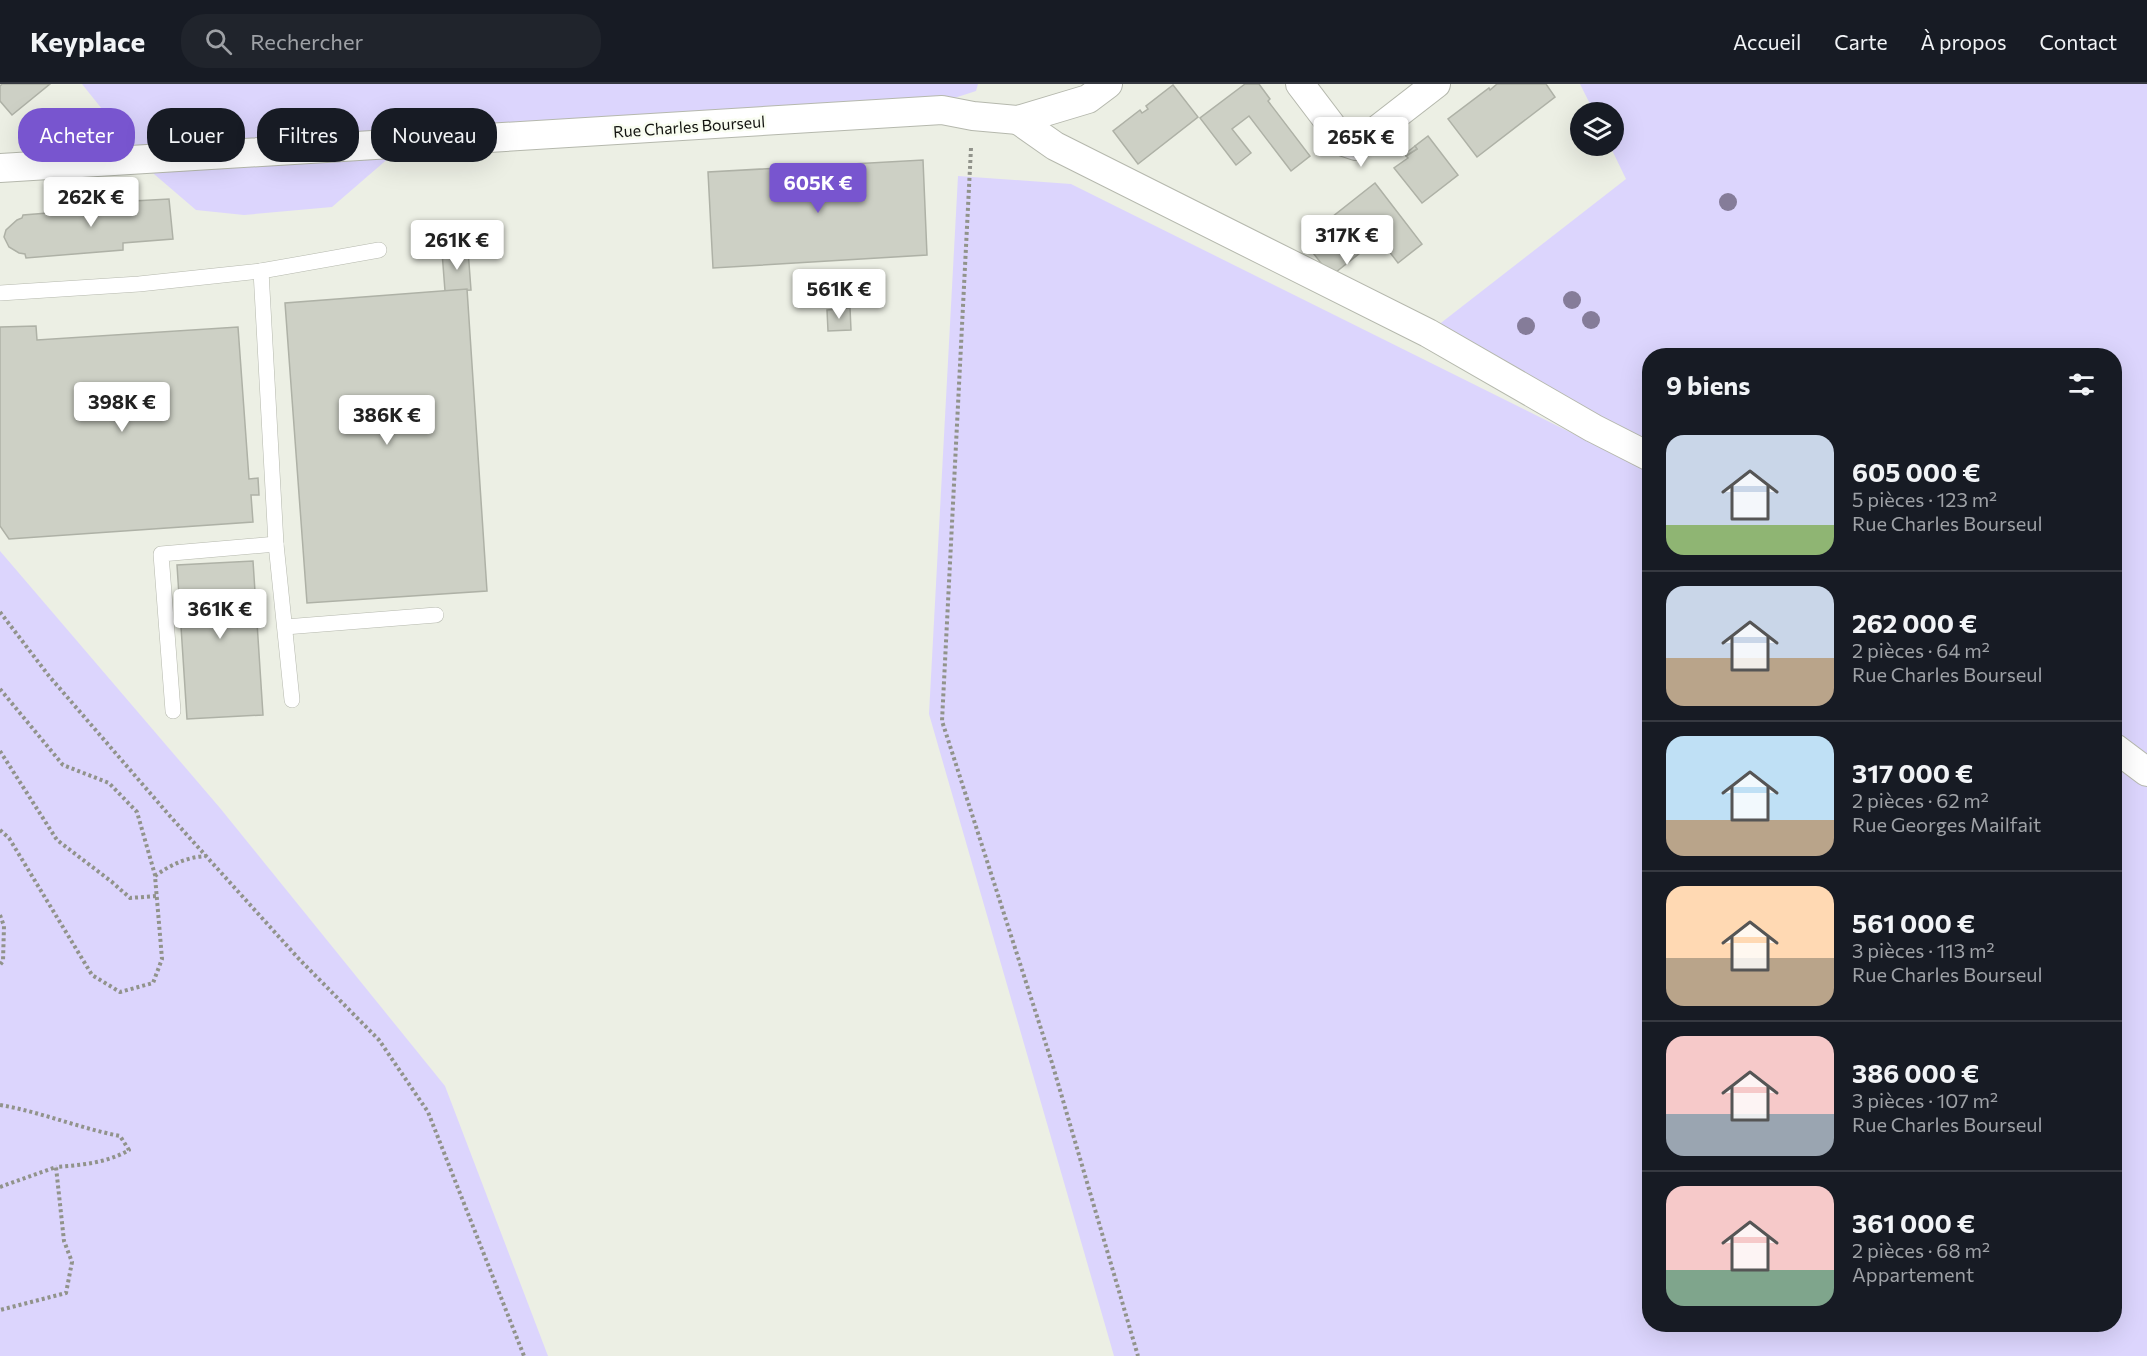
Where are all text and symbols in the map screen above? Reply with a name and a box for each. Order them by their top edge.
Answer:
search box [181,14,601,68]
text: Keyplace [30,24,145,58]
icon: search [202,25,235,58]
text: Rechercher [250,28,363,55]
text: Accueil [1733,29,1801,54]
text: Carte [1834,29,1888,54]
text: À propos [1921,29,2006,54]
text: Contact [2039,29,2117,54]
map controls [1570,102,1624,156]
button: layers [1570,102,1624,156]
chip: Acheter [18,108,135,162]
chip: Louer [147,108,245,162]
chip: Filtres [257,108,359,162]
chip: Nouveau [371,108,497,162]
street label: Rue Charles Bourseul [612,111,766,141]
pin: 265K € [1312,117,1410,168]
text: 265K € [1327,124,1395,148]
pin: 605K € [769,163,867,214]
text: 605K € [783,170,853,194]
pin: 262K € [42,177,140,228]
text: 262K € [58,184,124,208]
pin: 317K € [1298,215,1396,266]
pin: 261K € [408,220,506,271]
text: 317K € [1315,222,1379,246]
text: 261K € [425,227,489,251]
pin: 561K € [790,269,888,320]
text: 561K € [807,276,871,300]
icon: filters [2065,368,2098,401]
text: 9 biens [1666,369,1751,400]
pin: 398K € [73,382,171,433]
text: 398K € [88,389,156,413]
pin: 386K € [338,395,436,446]
text: 386K € [353,402,421,426]
text: 605 000 € [1852,456,1981,487]
icon: home [1714,459,1786,531]
text: 5 pièces · 123 m² [1852,487,1997,511]
text: Rue Charles Bourseul [1852,511,2043,535]
pin: 361K € [171,589,269,640]
text: 361K € [188,596,252,620]
text: 262 000 € [1852,607,1977,638]
icon: home [1714,610,1786,682]
text: 2 pièces · 64 m² [1852,638,1990,662]
text: Rue Charles Bourseul [1852,662,2043,686]
text: 317 000 € [1852,757,1973,788]
icon: home [1714,760,1786,832]
text: 2 pièces · 62 m² [1852,788,1989,812]
text: Rue Georges Mailfait [1852,812,2041,836]
text: 561 000 € [1852,907,1975,938]
icon: home [1714,910,1786,982]
text: 3 pièces · 113 m² [1852,938,1995,962]
text: Rue Charles Bourseul [1852,962,2043,986]
text: 386 000 € [1852,1057,1979,1088]
icon: home [1714,1060,1786,1132]
text: 3 pièces · 107 m² [1852,1088,1998,1112]
text: Rue Charles Bourseul [1852,1112,2043,1136]
text: 361 000 € [1852,1207,1975,1238]
icon: home [1714,1210,1786,1282]
text: 2 pièces · 68 m² [1852,1238,1990,1262]
text: Appartement [1852,1262,1974,1286]

